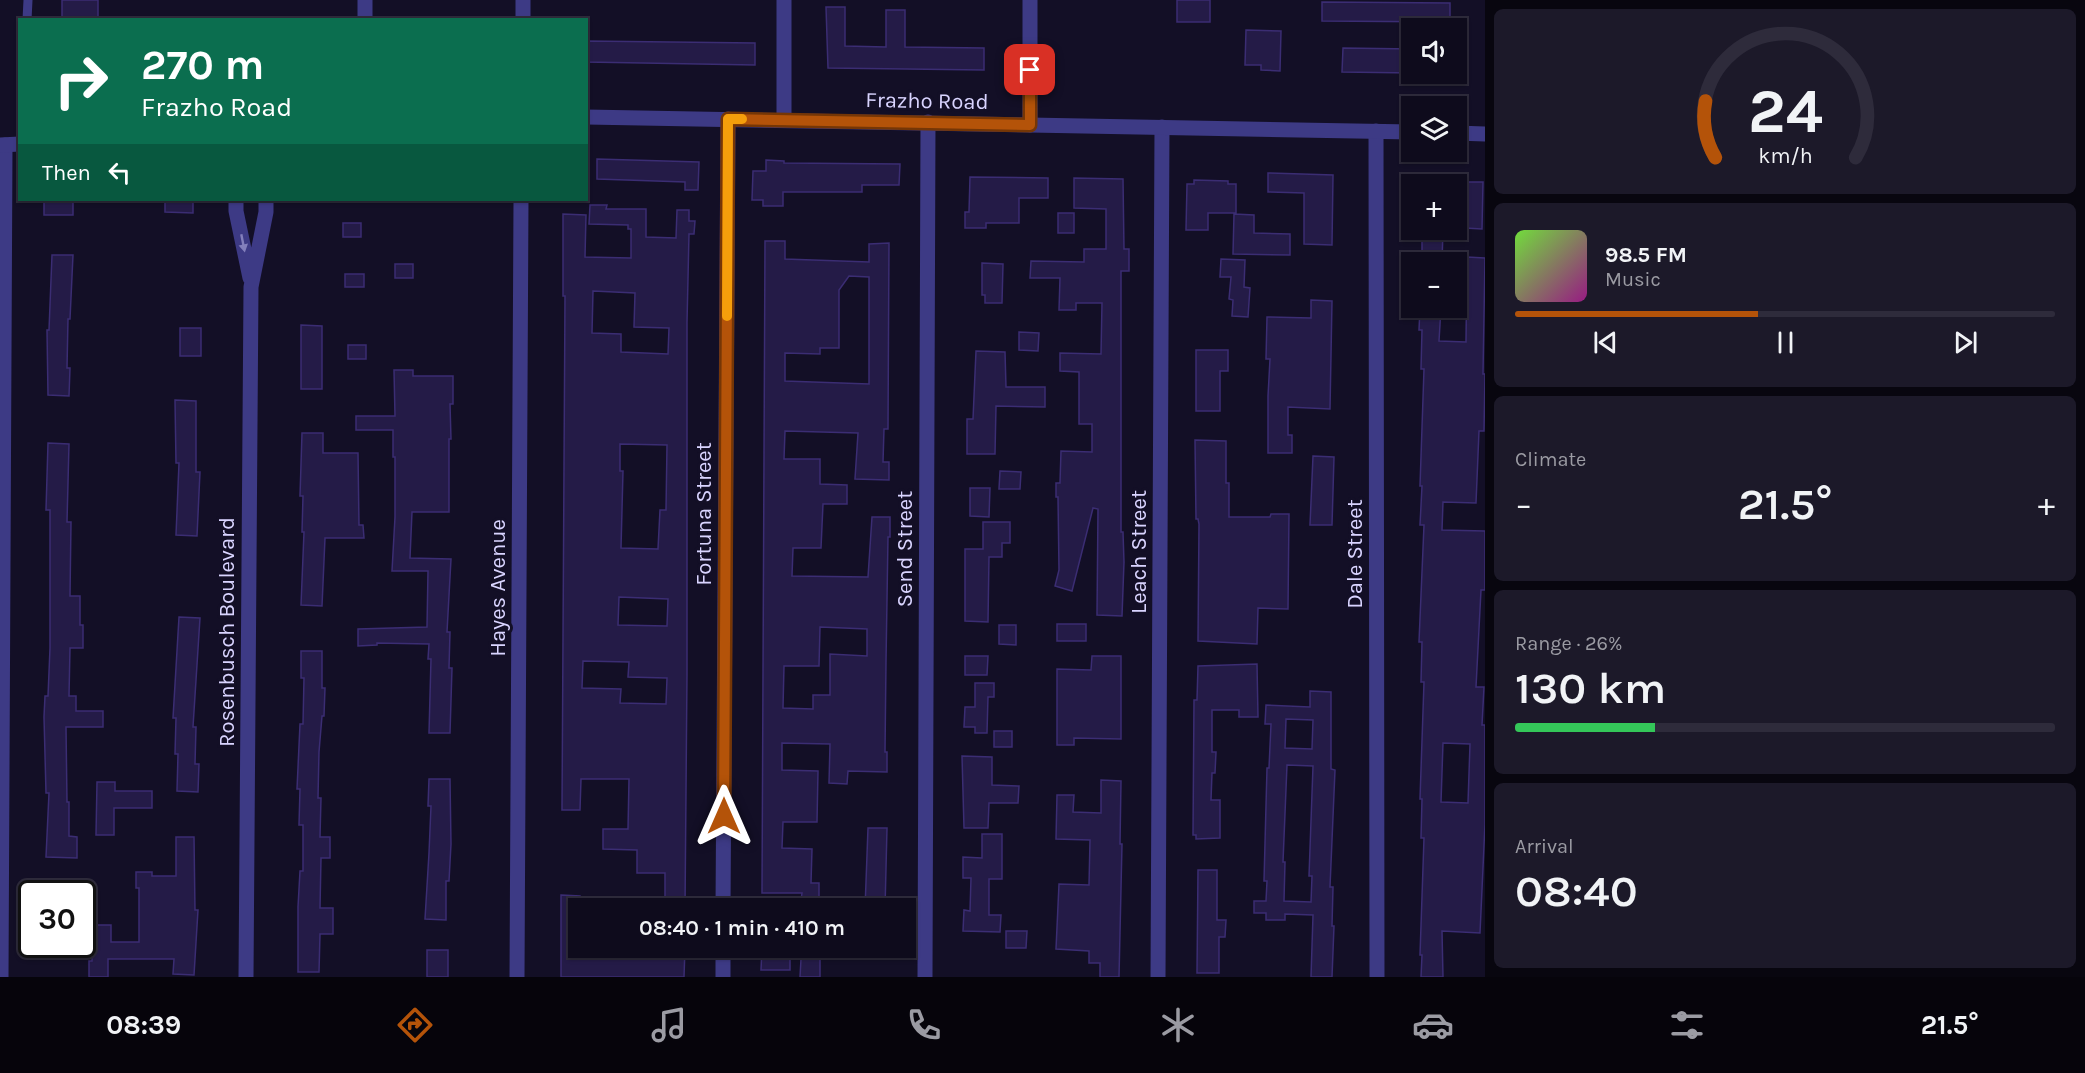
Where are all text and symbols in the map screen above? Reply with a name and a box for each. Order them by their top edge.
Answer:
map controls [1401,18,1467,318]
button: sound [1401,18,1467,84]
text: 270 m [141,40,264,90]
icon: right [42,42,120,120]
pin [1004,44,1055,95]
icon: arrive [1013,53,1046,86]
text: 24 [1748,75,1822,148]
street label: Frazho Road [865,87,989,115]
text: Frazho Road [141,91,292,123]
button: layers [1401,96,1467,162]
text: km/h [1758,144,1812,169]
icon: left [103,156,136,189]
text: Then [42,160,91,186]
button: + [1401,174,1467,240]
one-way arrow [238,234,248,253]
text: 98.5 FM [1605,242,1687,268]
button: − [1401,252,1467,318]
text: Music [1605,268,1661,291]
icon: previous [1589,326,1622,359]
icon: pause [1769,326,1802,359]
icon: next [1949,326,1982,359]
street label: Fortuna Street [691,442,717,586]
text: Climate [1515,448,1586,471]
text: 21.5° [1738,478,1832,530]
text: − [1515,485,1532,523]
text: + [2038,485,2055,523]
street label: Leach Street [1126,490,1152,614]
street label: Send Street [892,491,918,607]
street label: Dale Street [1342,499,1368,609]
street label: Rosenbusch Boulevard [214,517,240,747]
street label: Hayes Avenue [485,519,511,657]
text: Range · 26% [1515,632,1623,655]
text: 130 km [1515,662,1666,714]
position arrow [692,784,756,848]
text: Arrival [1515,835,1574,858]
text: 08:40 [1515,865,1638,917]
speed limit sign: 30 [18,880,96,958]
text: 08:40 · 1 min · 410 m [639,915,845,941]
icon: directions [394,1004,436,1046]
icon: music [648,1004,690,1046]
icon: phone [903,1004,945,1046]
icon: climate [1157,1004,1199,1046]
icon: car [1412,1004,1454,1046]
icon: filters [1666,1004,1708,1046]
text: 08:39 [106,1009,181,1041]
text: 21.5° [1921,1009,1979,1041]

